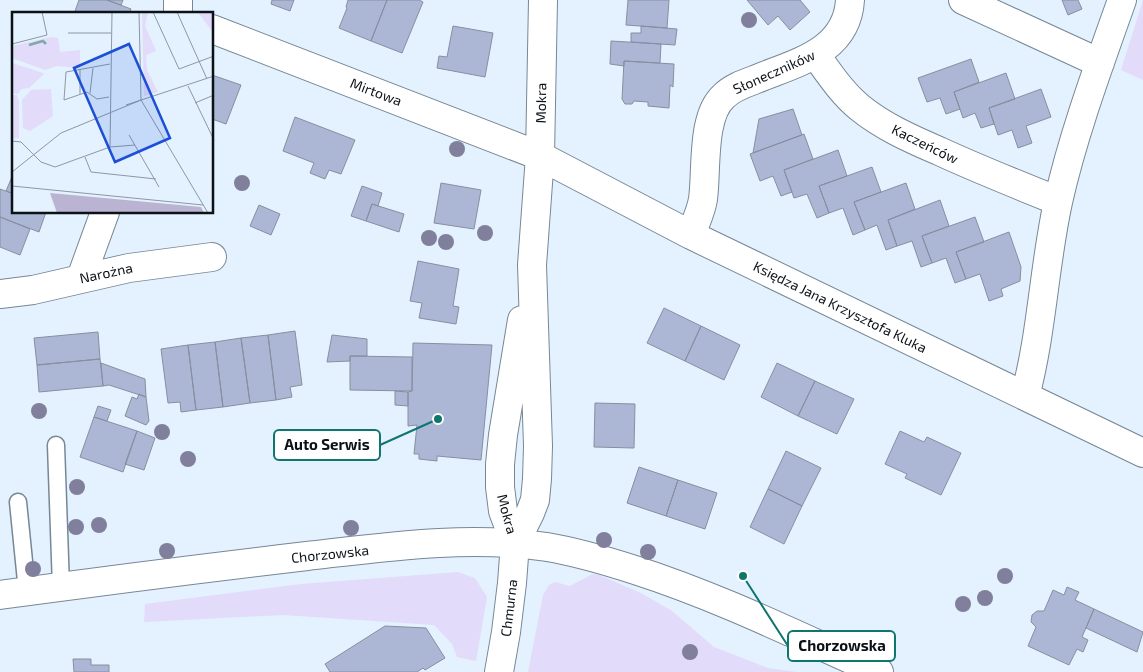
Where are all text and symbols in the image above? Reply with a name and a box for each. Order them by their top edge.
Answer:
inset map [12,12,214,214]
street label: Słoneczników [730,46,818,97]
street label: Mirtowa [348,74,404,109]
street label: Mokra [532,83,549,123]
street label: Kaczeńców [889,120,962,167]
street label: Księdza Jana Krzysztofa Kluka [751,257,930,356]
street label: Narożna [78,259,134,286]
callout: Auto Serwis [274,430,380,460]
text: Auto Serwis [284,435,370,453]
street label: Mokra [494,492,521,536]
street label: Chorzowska [290,541,370,566]
street label: Chmurna [497,578,520,638]
callout: Chorzowska [788,631,895,661]
text: Chorzowska [798,636,886,654]

